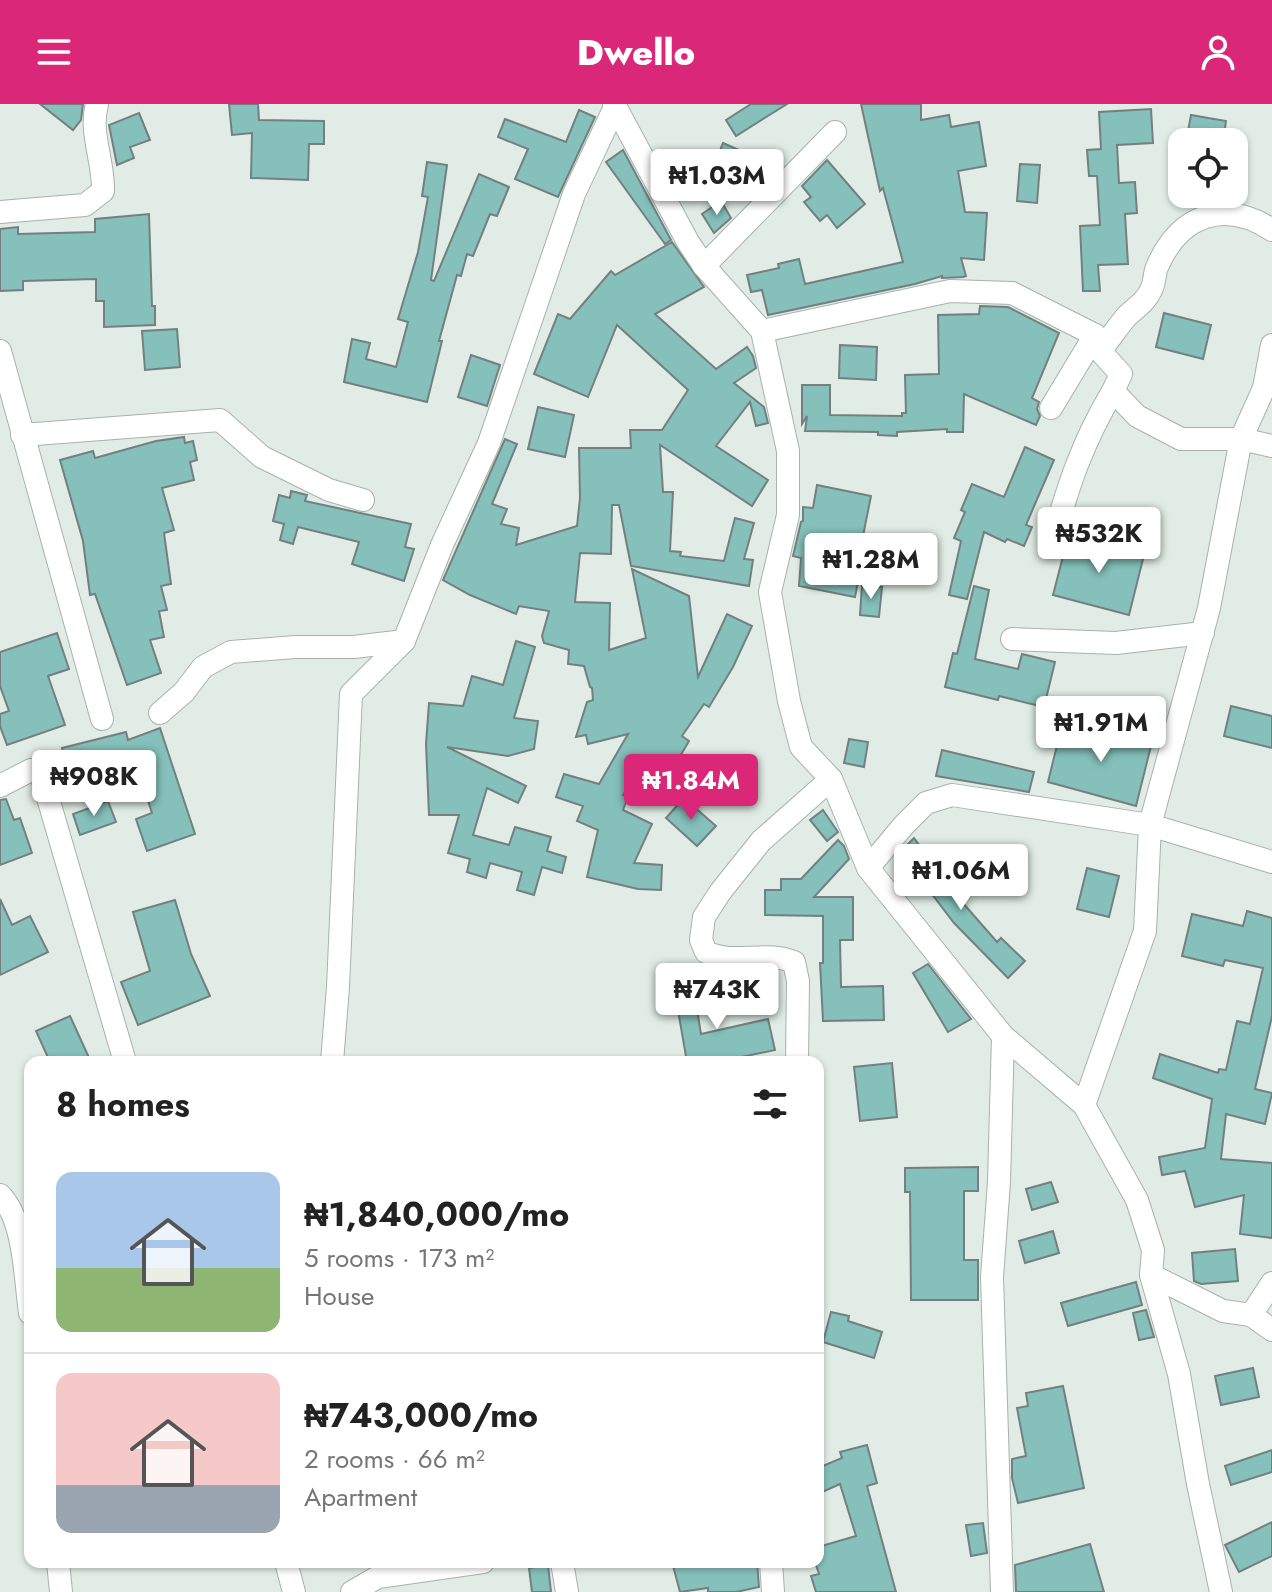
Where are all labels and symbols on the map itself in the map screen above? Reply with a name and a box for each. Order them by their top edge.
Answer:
pin: ₦1.03M [652,149,782,217]
pin: ₦532K [1043,507,1155,575]
pin: ₦1.28M [806,533,936,601]
pin: ₦1.91M [1036,696,1166,764]
pin: ₦908K [38,750,150,818]
pin: ₦1.84M [626,754,756,822]
pin: ₦1.06M [896,844,1026,912]
pin: ₦743K [661,963,773,1031]

